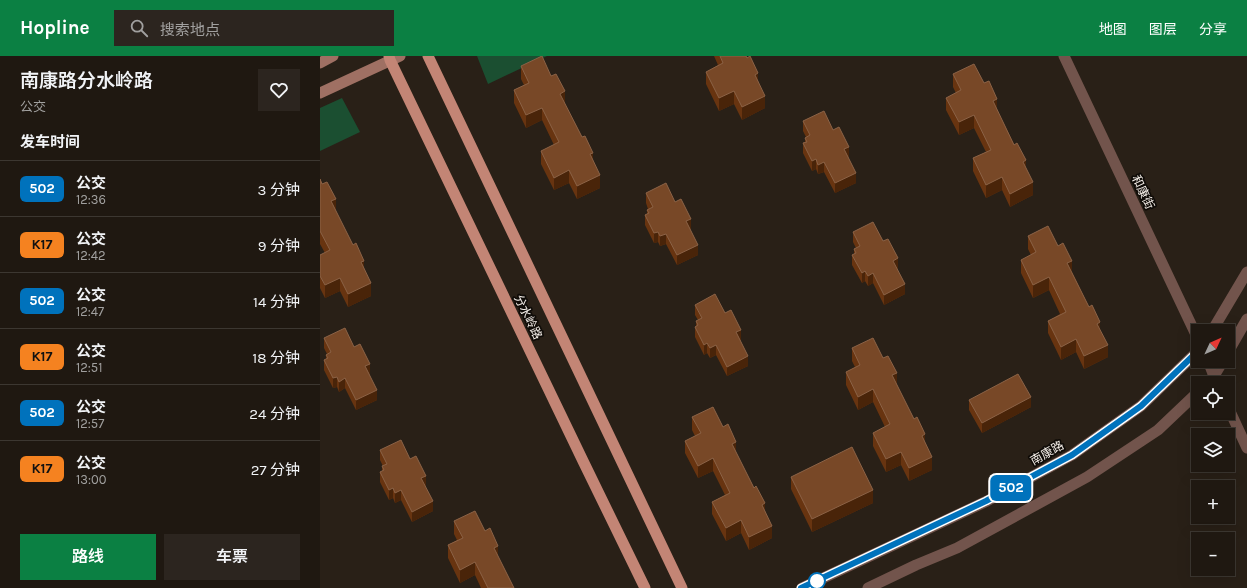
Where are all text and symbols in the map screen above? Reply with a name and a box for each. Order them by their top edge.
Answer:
search box [114,10,394,46]
text: Hopline [20,17,90,39]
icon: search [128,17,150,39]
text: 搜索地点 [160,21,220,39]
text: 地图 [1099,21,1127,38]
text: 图层 [1149,21,1177,38]
text: 分享 [1199,21,1227,38]
button: heart [258,69,300,111]
text: 南康路分水岭路 [20,70,153,92]
text: 公交 [20,99,46,114]
text: 发车时间 [20,133,80,151]
street label: 和康街 [1129,173,1157,211]
text: 公交 [76,174,106,192]
text: 502 [29,180,55,197]
text: 3 分钟 [258,181,300,199]
text: 12:36 [76,192,106,207]
text: 公交 [76,230,106,248]
text: K17 [31,236,53,253]
text: 9 分钟 [258,237,300,255]
text: 12:42 [76,248,106,263]
text: 公交 [76,286,106,304]
text: 502 [29,292,55,309]
street label: 分水岭路 [511,292,545,342]
text: 14 分钟 [253,293,300,311]
text: 12:47 [76,304,104,319]
north arrow [1191,324,1235,368]
map controls [1191,324,1235,576]
text: 公交 [76,342,106,360]
text: K17 [31,348,53,365]
text: 18 分钟 [252,349,300,367]
text: 12:51 [76,360,102,375]
button: locate [1191,376,1235,420]
text: 公交 [76,398,106,416]
text: 502 [29,404,55,421]
text: 24 分钟 [249,405,300,423]
text: 12:57 [76,416,104,431]
button: layers [1191,428,1235,472]
street label: 南康路 [1028,438,1066,468]
text: 公交 [76,454,106,472]
text: K17 [31,460,53,477]
text: 27 分钟 [251,461,300,479]
text: 13:00 [76,472,106,487]
line badge: 502 [988,475,1034,501]
text: 502 [998,479,1024,496]
button: + [1191,480,1235,524]
button: − [1191,532,1235,576]
button: 路线 [20,534,156,580]
button: 车票 [164,534,300,580]
unlabelled marker [808,572,826,588]

